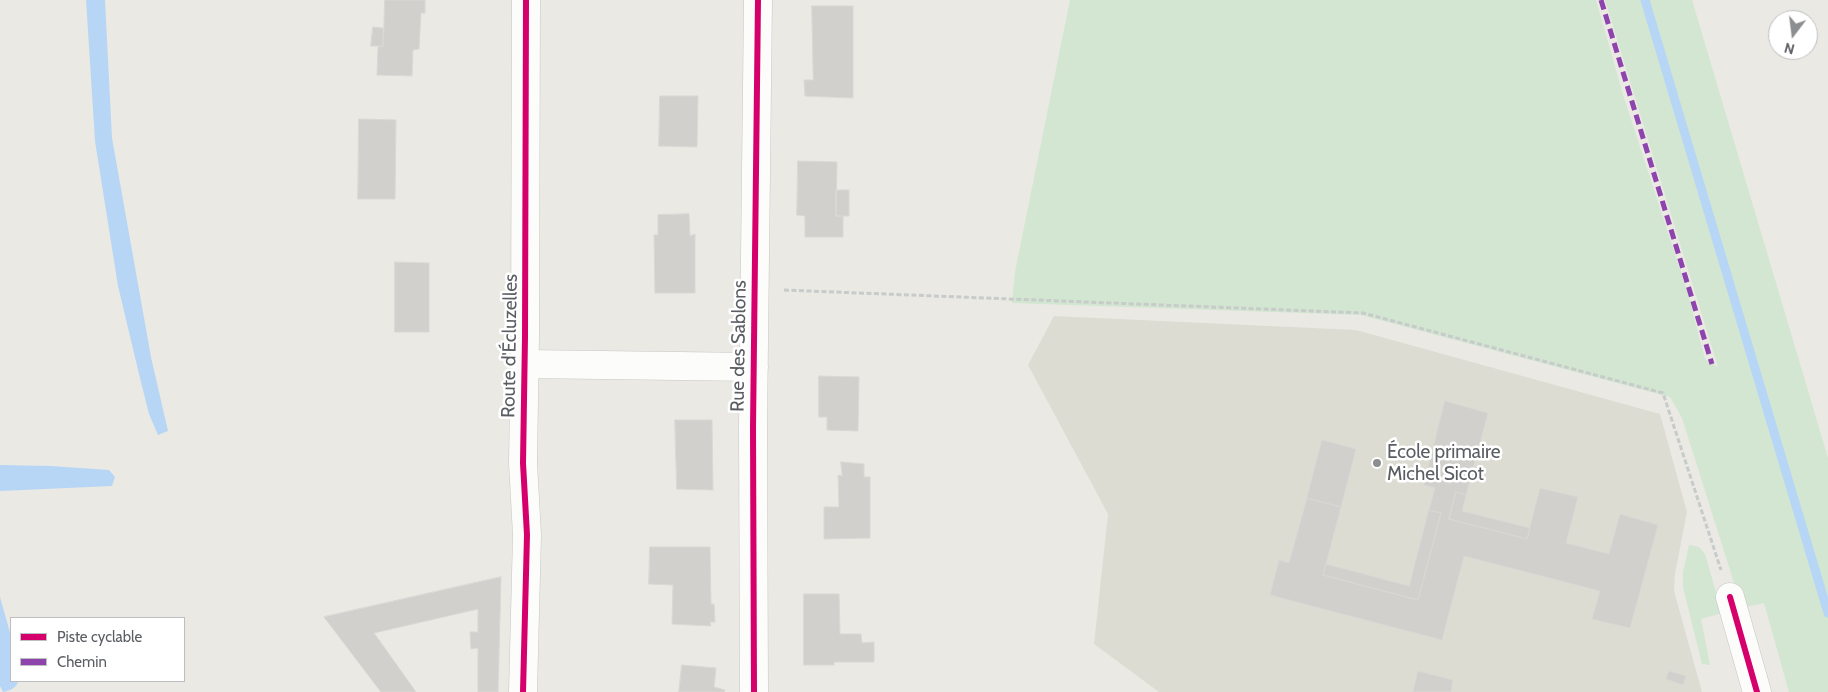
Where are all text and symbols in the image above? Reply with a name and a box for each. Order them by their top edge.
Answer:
north arrow [1768,10,1818,60]
text: N [1782,39,1796,58]
street label: Route d'Écluzelles [497,274,523,418]
street label: Rue des Sablons [726,280,752,412]
place label: École primaire Michel Sicot [1387,441,1500,485]
marker: École primaire Michel Sicot [1371,457,1383,469]
legend [10,617,185,682]
text: Piste cyclable [57,628,142,646]
text: Chemin [57,653,107,671]

